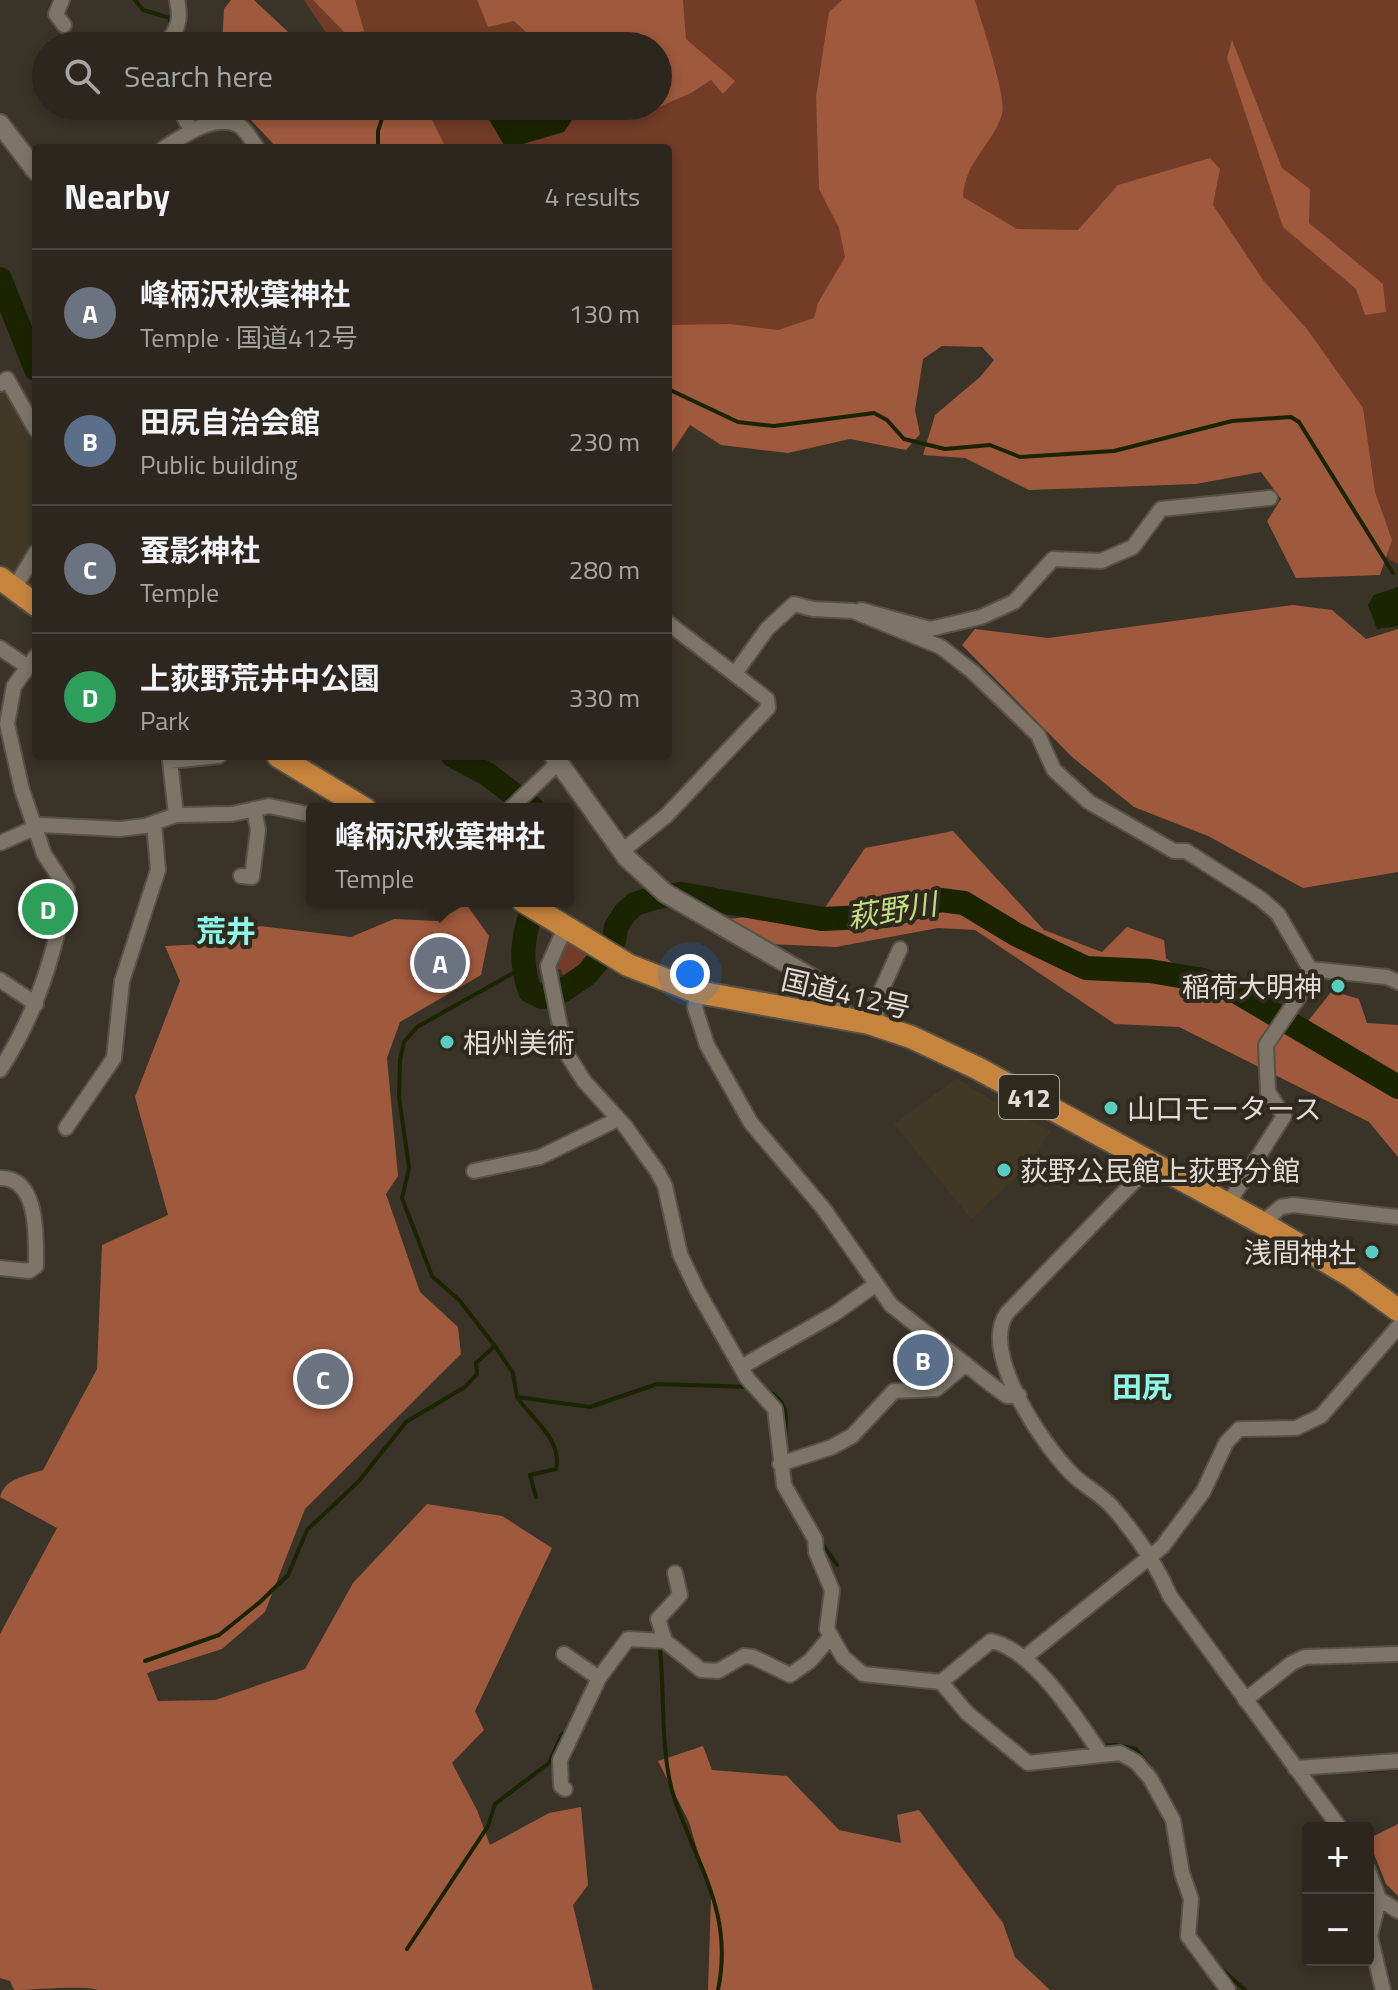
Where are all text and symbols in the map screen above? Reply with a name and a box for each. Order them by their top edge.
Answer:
search box [32,32,672,120]
text: Search here [124,53,273,99]
icon: search [60,54,104,98]
text: Nearby [64,170,170,222]
text: 4 results [545,177,640,216]
text: 峰柄沢秋葉神社 [140,271,350,317]
text: A [82,294,98,333]
text: 130 m [569,294,640,333]
text: Temple · 国道412号 [140,318,358,357]
text: 田尻自治会館 [140,399,320,445]
text: B [82,422,98,461]
text: 230 m [569,422,640,461]
text: Public building [140,445,298,484]
text: 蚕影神社 [140,527,260,573]
text: C [83,550,97,589]
text: 280 m [569,550,640,589]
text: Temple [140,573,219,612]
text: 上荻野荒井中公園 [140,655,380,701]
text: D [82,678,98,717]
text: 330 m [569,678,640,717]
text: Park [140,701,190,740]
popup [306,803,574,907]
text: 峰柄沢秋葉神社 [335,813,545,859]
text: Temple [335,859,414,898]
pin: D [22,879,74,939]
water label: 萩野川 [844,880,943,940]
district label: 荒井 [196,908,256,954]
pin: A [414,933,466,993]
your location [670,954,710,994]
street label: 国道412号 [777,957,915,1029]
place label: 稲荷大明神 [1182,965,1322,1008]
marker: 稲荷大明神 [1329,977,1347,995]
place label: 相州美術 [463,1021,575,1064]
marker: 相州美術 [438,1033,456,1051]
road number: 412 [999,1075,1059,1119]
place label: 山口モータース [1127,1087,1322,1130]
marker: 山口モータース [1102,1099,1120,1117]
place label: 荻野公民館上荻野分館 [1020,1149,1300,1192]
marker: 荻野公民館上荻野分館 [995,1161,1013,1179]
place label: 浅間神社 [1244,1231,1356,1274]
marker: 浅間神社 [1363,1243,1381,1261]
pin: B [897,1330,949,1390]
pin: C [297,1349,349,1409]
district label: 田尻 [1112,1364,1172,1410]
map controls [1302,1822,1374,1966]
button: + [1302,1822,1374,1894]
button: − [1302,1894,1374,1966]

